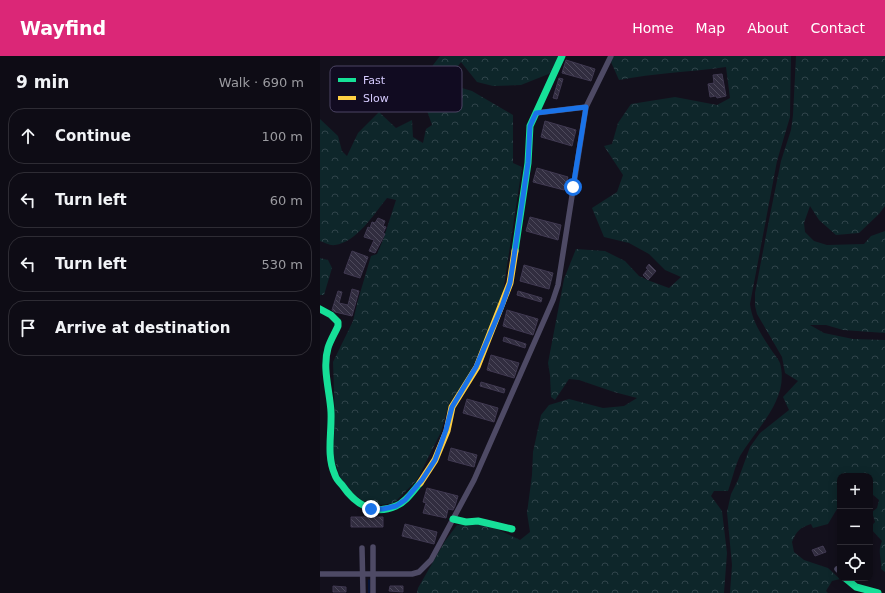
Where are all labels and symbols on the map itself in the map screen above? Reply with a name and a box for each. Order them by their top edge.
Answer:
legend [330,66,462,112]
text: Fast [363,74,386,87]
text: Slow [363,92,389,105]
route start [564,178,582,196]
route end [362,500,380,518]

